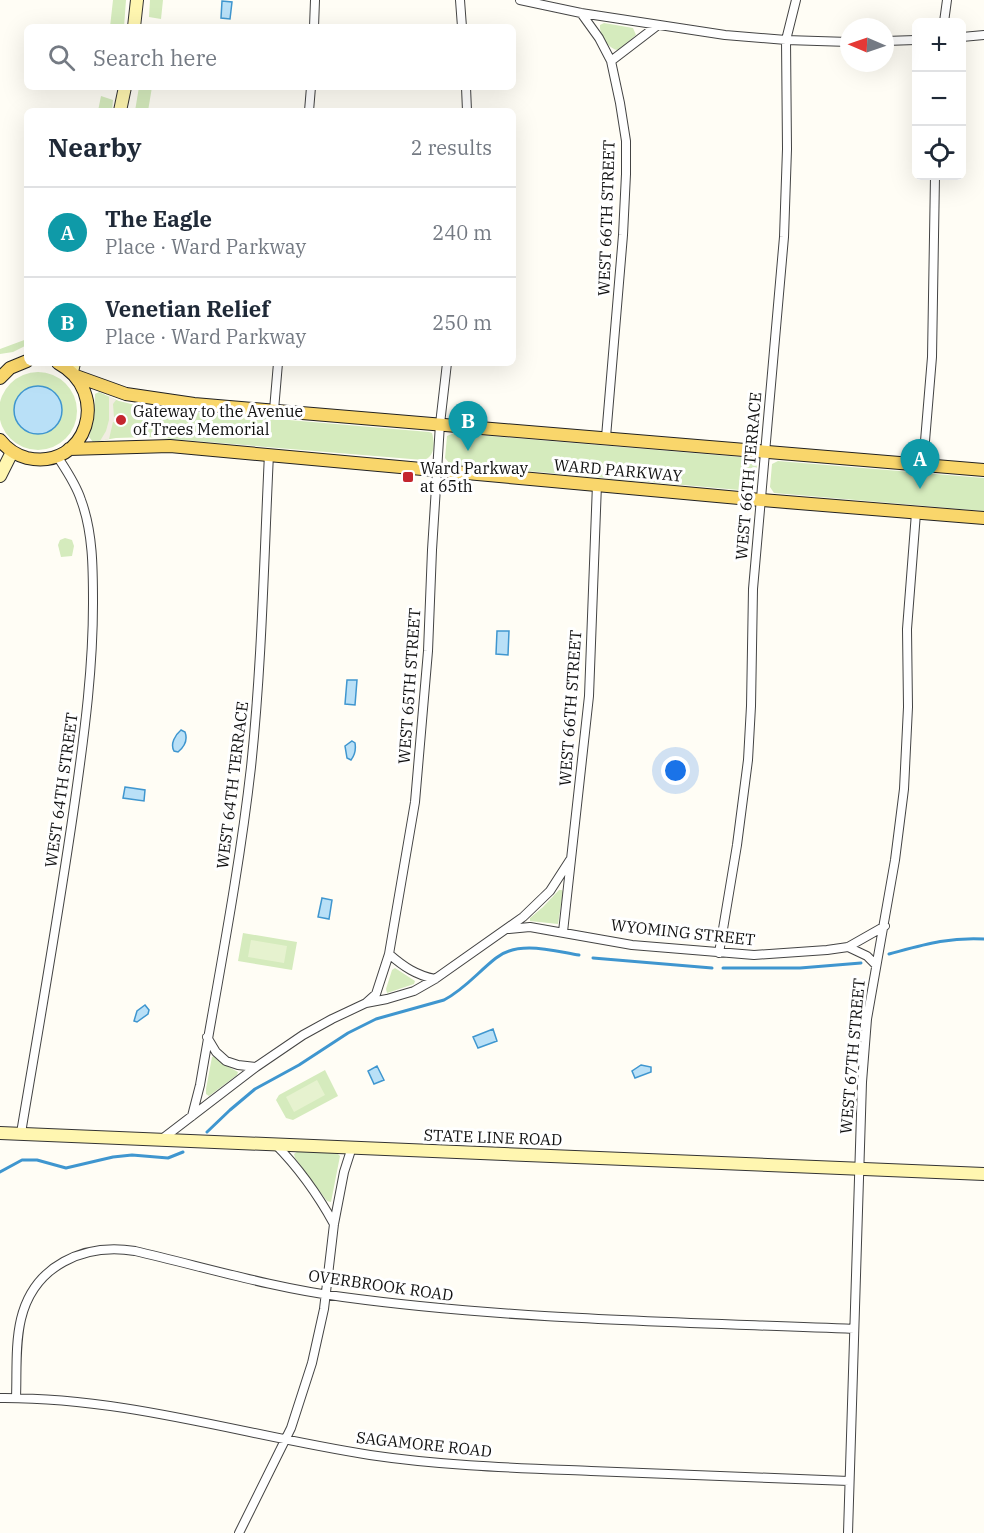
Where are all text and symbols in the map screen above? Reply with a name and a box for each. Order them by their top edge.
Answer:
north arrow [840,18,894,72]
map controls [912,18,966,180]
button: + [912,18,966,72]
search box [24,24,516,90]
icon: search [45,41,78,74]
text: Search here [93,43,217,72]
button: − [912,72,966,126]
button: locate [912,126,966,180]
text: Nearby [48,130,142,164]
text: 2 results [411,134,492,161]
street label: WEST 66TH STREET [593,140,619,296]
text: The Eagle [105,204,212,233]
text: A [61,219,74,246]
text: 240 m [432,219,492,246]
text: Place · Ward Parkway [105,233,306,260]
text: Venetian Relief [105,294,270,323]
text: B [60,309,75,336]
text: 250 m [432,309,492,336]
text: Place · Ward Parkway [105,323,306,350]
street label: WEST 66TH TERRACE [731,391,765,561]
place label: Gateway to the Avenue of Trees Memorial [133,401,303,439]
pin: B [448,402,488,451]
marker: Gateway to the Avenue of Trees Memorial [114,413,128,427]
pin: A [900,440,940,489]
street label: WARD PARKWAY [553,454,683,486]
place label: Ward Parkway at 65th [420,458,529,496]
marker: Ward Parkway at 65th [401,470,415,484]
street label: WEST 65TH STREET [394,607,424,765]
street label: WEST 66TH STREET [555,629,585,787]
street label: WEST 64TH TERRACE [212,700,252,870]
street label: WEST 64TH STREET [40,711,82,869]
your location [661,756,690,785]
street label: WYOMING STREET [610,914,756,950]
street label: WEST 67TH STREET [835,977,869,1135]
street label: STATE LINE ROAD [423,1125,563,1149]
street label: OVERBROOK ROAD [307,1265,455,1305]
street label: SAGAMORE ROAD [355,1427,493,1461]

